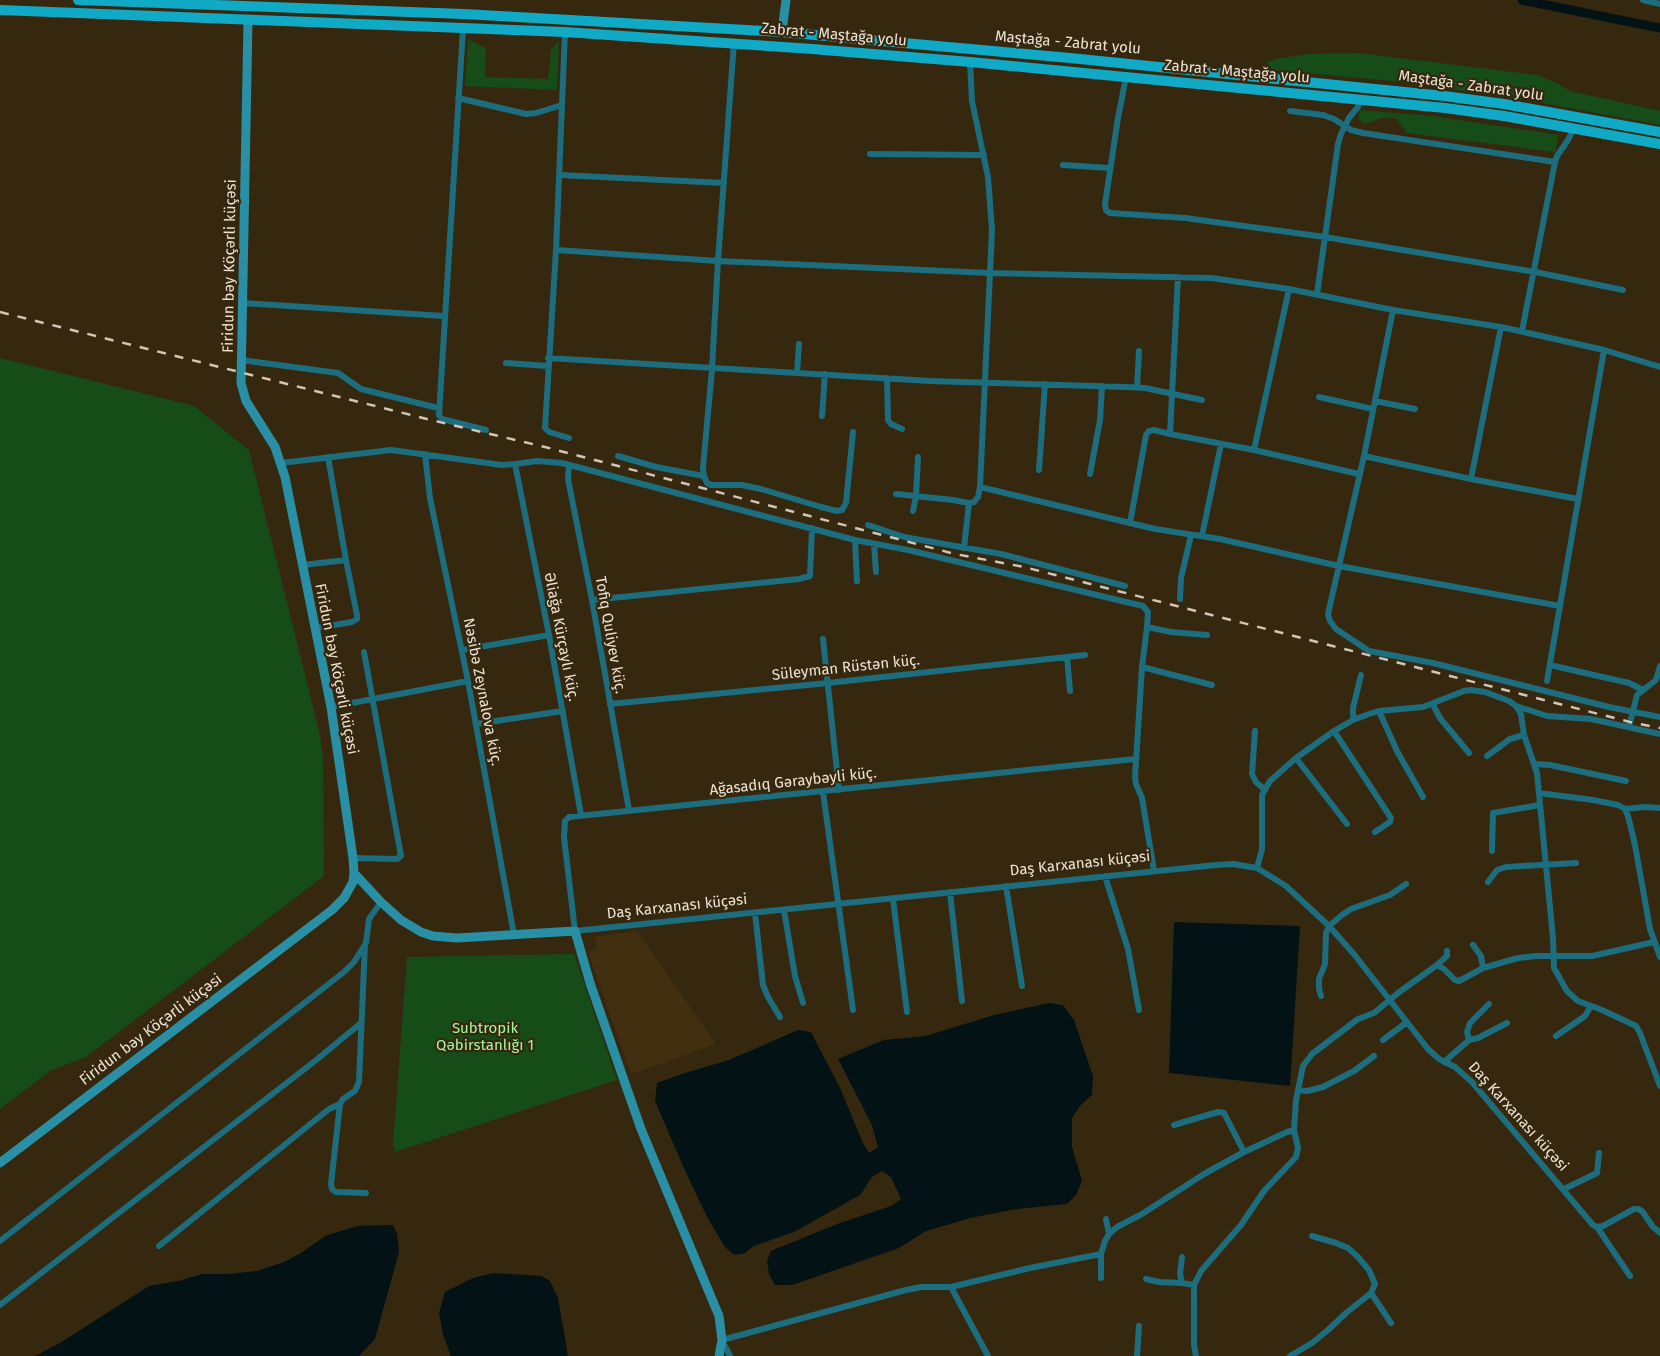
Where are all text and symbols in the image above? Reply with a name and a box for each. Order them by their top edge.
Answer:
street label: Zabrat - Maştağa yolu [760,20,908,50]
street label: Maştağa - Zabrat yolu [994,28,1142,58]
street label: Zabrat - Maştağa yolu [1163,57,1311,87]
street label: Maştağa - Zabrat yolu [1397,67,1545,105]
street label: Firidun bəy Köçərli küçəsi [219,179,241,353]
street label: Əliağa Kürçaylı küç. [540,571,582,703]
street label: Tofiq Quliyev küç. [591,575,629,695]
street label: Firidun bəy Köçərli küçəsi [311,582,361,756]
street label: Nəsibə Zeynalova küç. [459,617,505,767]
street label: Süleyman Rüstən küç. [771,651,921,685]
street label: Ağasadıq Gəraybəyli küç. [709,764,877,800]
street label: Daş Karxanası küçəsi [1009,848,1151,880]
street label: Daş Karxanası küçəsi [606,891,748,923]
street label: Firidun bəy Köçərli küçəsi [76,971,226,1089]
park label: Subtropik Qəbirstanlığı 1 [436,1020,534,1055]
street label: Daş Karxanası küçəsi [1464,1059,1572,1175]

